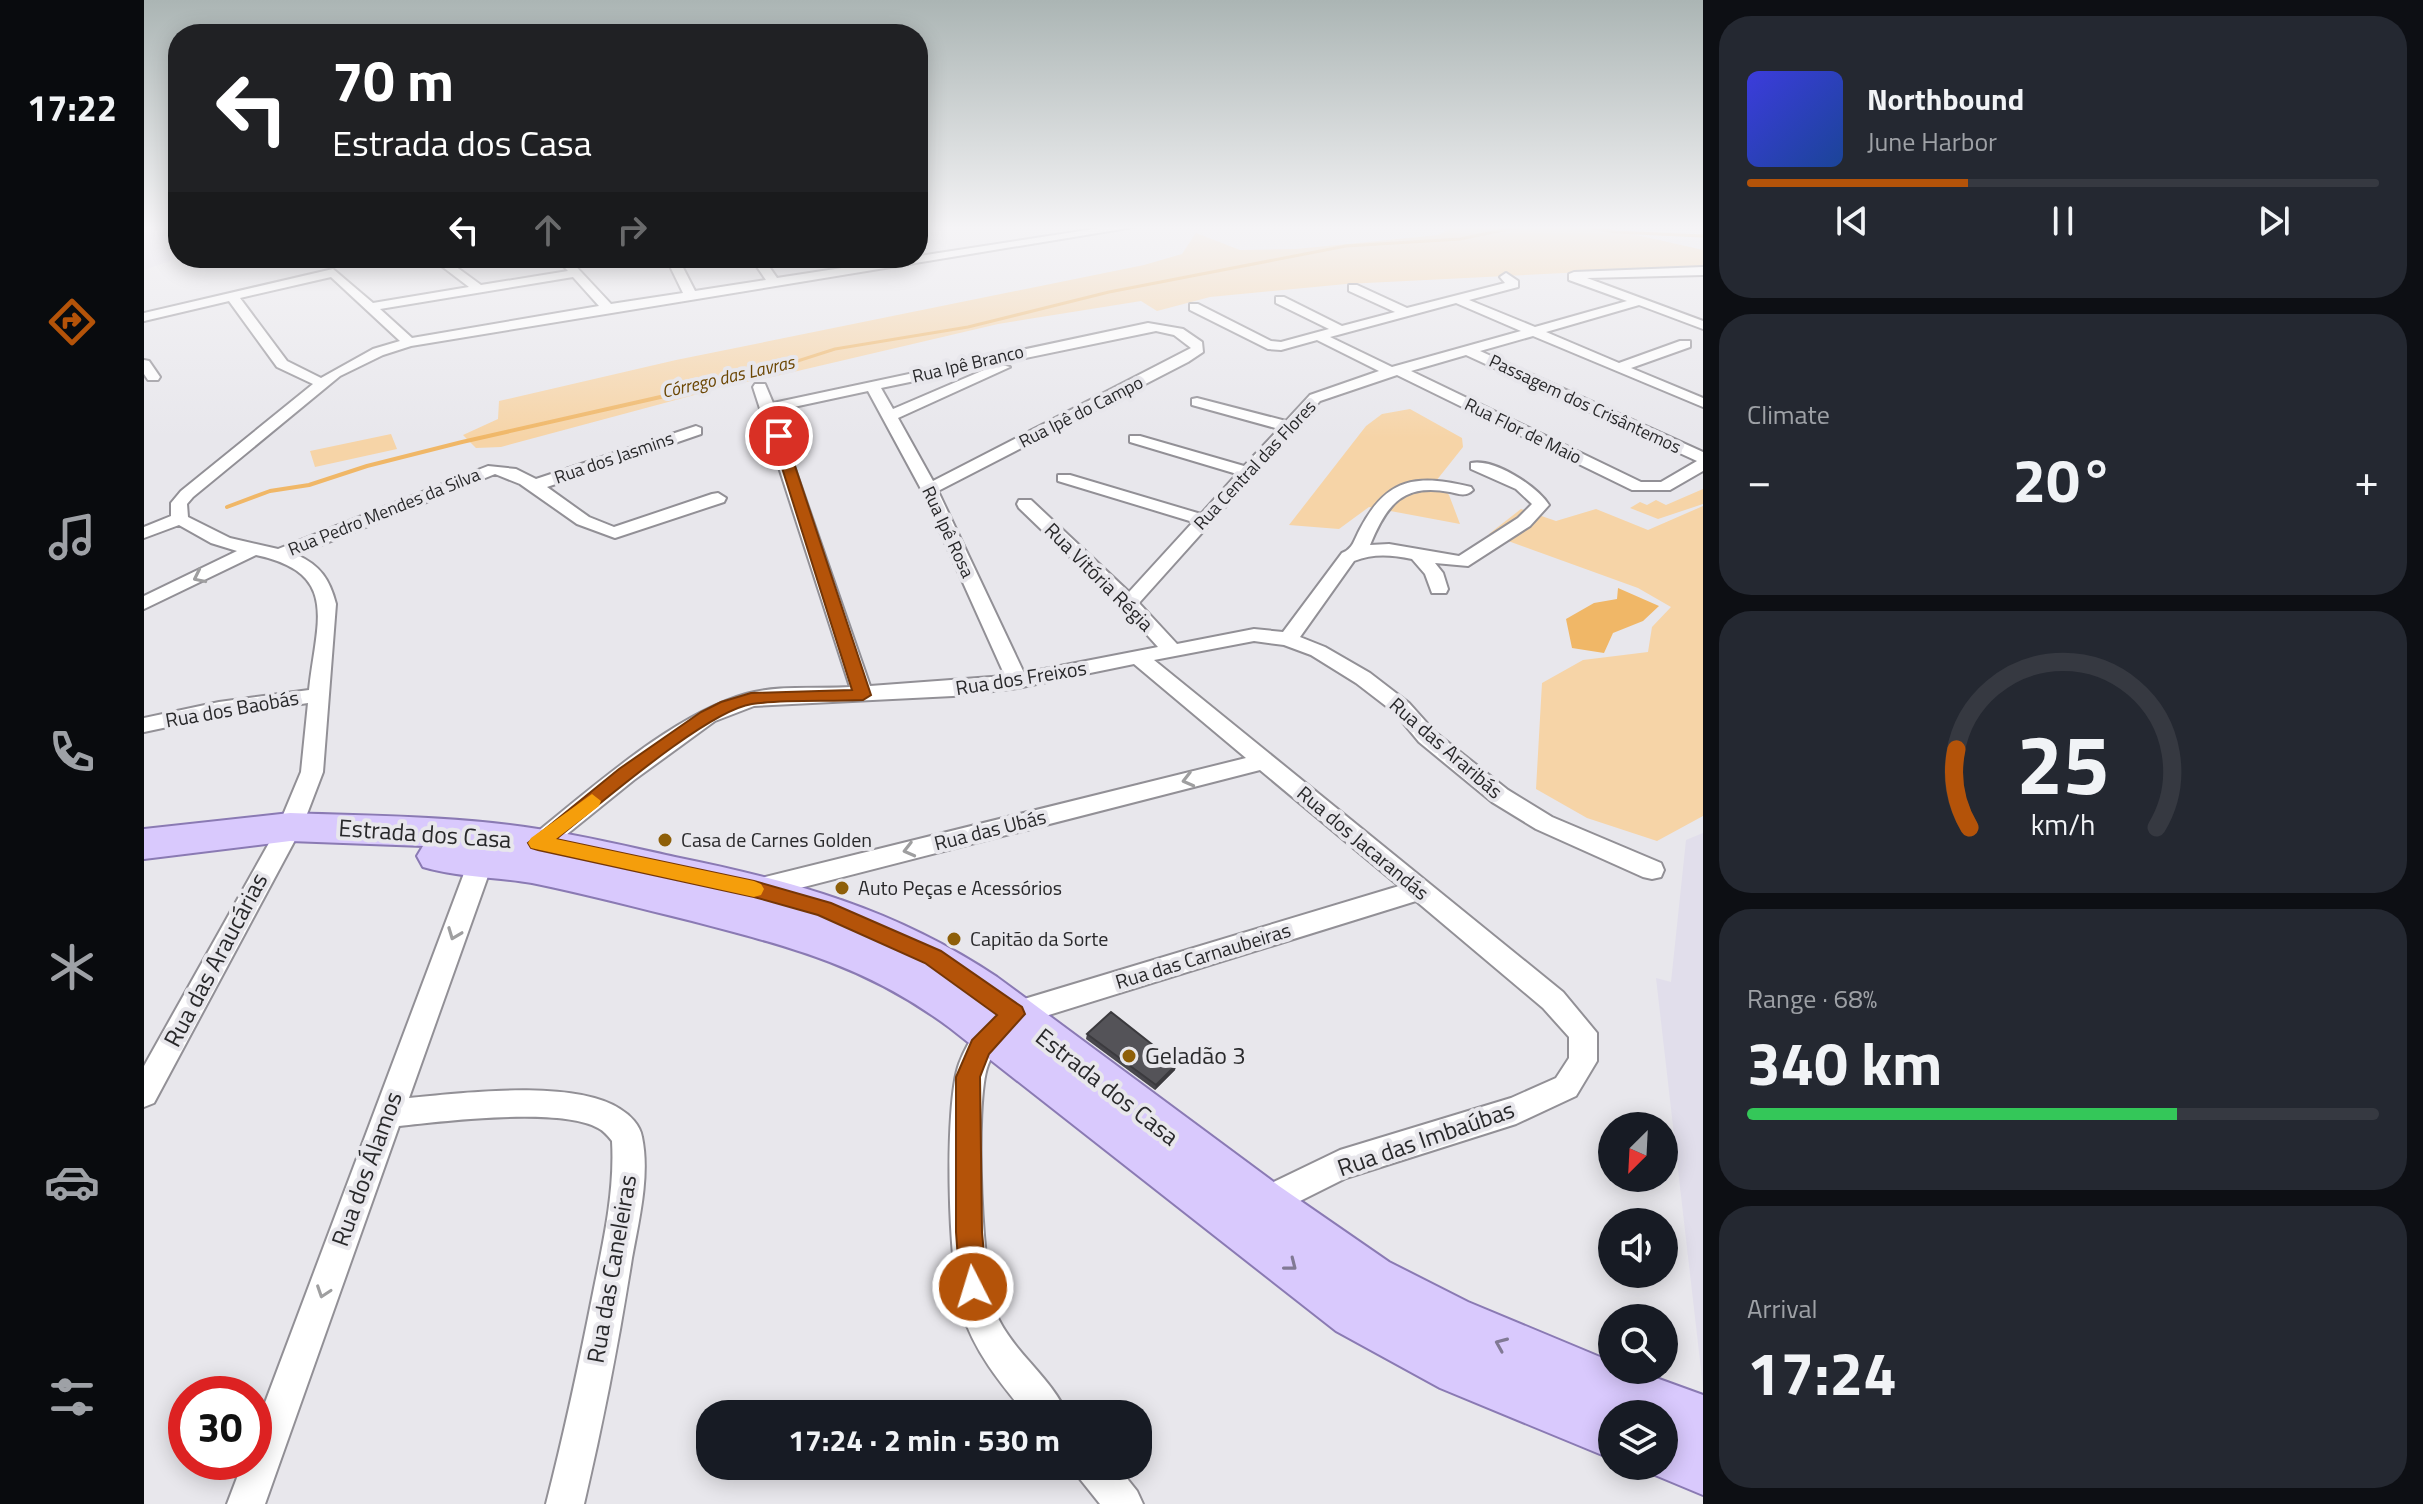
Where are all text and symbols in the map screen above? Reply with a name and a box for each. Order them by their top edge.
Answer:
text: 70 m [332,38,454,123]
icon: left [200,56,304,160]
text: Northbound [1867,76,2024,122]
text: 17:22 [27,80,117,135]
text: Estrada dos Casa [332,115,592,170]
text: June Harbor [1867,122,1997,161]
icon: previous [1830,199,1874,243]
icon: pause [2041,199,2085,243]
icon: next [2252,199,2296,243]
icon: left [442,208,486,252]
icon: ahead [526,208,570,252]
icon: right [610,208,654,252]
icon: directions [44,294,100,350]
street label: Rua Ipê Branco [909,338,1026,389]
street label: Passagem dos Crisântemos [1485,347,1686,460]
water label: Córrego das Lavras [659,348,798,405]
street label: Rua Ipê do Campo [1014,369,1148,455]
street label: Rua Flor de Maio [1460,391,1586,471]
street label: Rua Central das Flores [1187,394,1322,536]
text: Climate [1747,395,1830,434]
pin [745,402,813,470]
icon: arrive [757,414,801,458]
street label: Rua dos Jasmins [551,424,677,491]
text: 20° [2013,434,2113,525]
text: − [1747,446,1772,513]
text: + [2354,446,2379,513]
street label: Rua Pedro Mendes da Silva [284,461,484,562]
street label: Rua Ipê Rosa [915,482,981,582]
icon: music [44,509,100,565]
street label: Rua Vitória Régia [1038,515,1161,638]
one-way arrow [192,567,207,583]
street label: Rua dos Freixos [953,652,1089,703]
street label: Rua dos Baobás [163,682,301,735]
street label: Rua das Araribás [1383,689,1510,806]
text: 25 [2016,700,2110,826]
icon: phone [44,724,100,780]
one-way arrow [1182,770,1196,787]
street label: Rua dos Jacarandás [1290,778,1436,907]
street label: Rua das Ubás [931,801,1049,858]
text: km/h [2031,803,2095,846]
street label: Estrada dos Casa [337,809,513,857]
place label: Casa de Carnes Golden [681,824,872,855]
marker: Casa de Carnes Golden [656,831,674,849]
one-way arrow [902,841,916,858]
street label: Rua das Araucárias [154,866,276,1053]
place label: Auto Peças e Acessórios [858,872,1062,903]
marker: Auto Peças e Acessórios [833,879,851,897]
street label: Rua das Carnaubeiras [1111,914,1294,997]
place label: Capitão da Sorte [970,923,1108,954]
one-way arrow [447,926,464,940]
marker: Capitão da Sorte [945,930,963,948]
icon: climate [44,939,100,995]
text: Range · 68% [1747,979,1877,1018]
text: 340 km [1747,1017,1942,1108]
street label: Estrada dos Casa [1028,1019,1187,1154]
place label: Geladão 3 [1145,1037,1246,1073]
marker: Geladão 3 [1120,1047,1138,1065]
street label: Rua dos Álamos [321,1086,411,1251]
street label: Rua das Imbaúbas [1332,1091,1519,1185]
north arrow [1598,1112,1678,1192]
map controls [1598,1112,1678,1480]
icon: car [44,1154,100,1210]
street label: Rua das Caneleiras [577,1172,645,1366]
button: sound [1598,1208,1678,1288]
position arrow [931,1245,1015,1329]
one-way arrow [1282,1255,1297,1269]
one-way arrow [316,1284,332,1298]
text: Arrival [1747,1289,1818,1328]
button: search [1598,1304,1678,1384]
text: 17:24 [1747,1327,1897,1418]
one-way arrow [1494,1338,1509,1354]
icon: filters [44,1369,100,1425]
speed limit sign: 30 [168,1376,272,1480]
button: layers [1598,1400,1678,1480]
text: 17:24 · 2 min · 530 m [788,1417,1060,1463]

